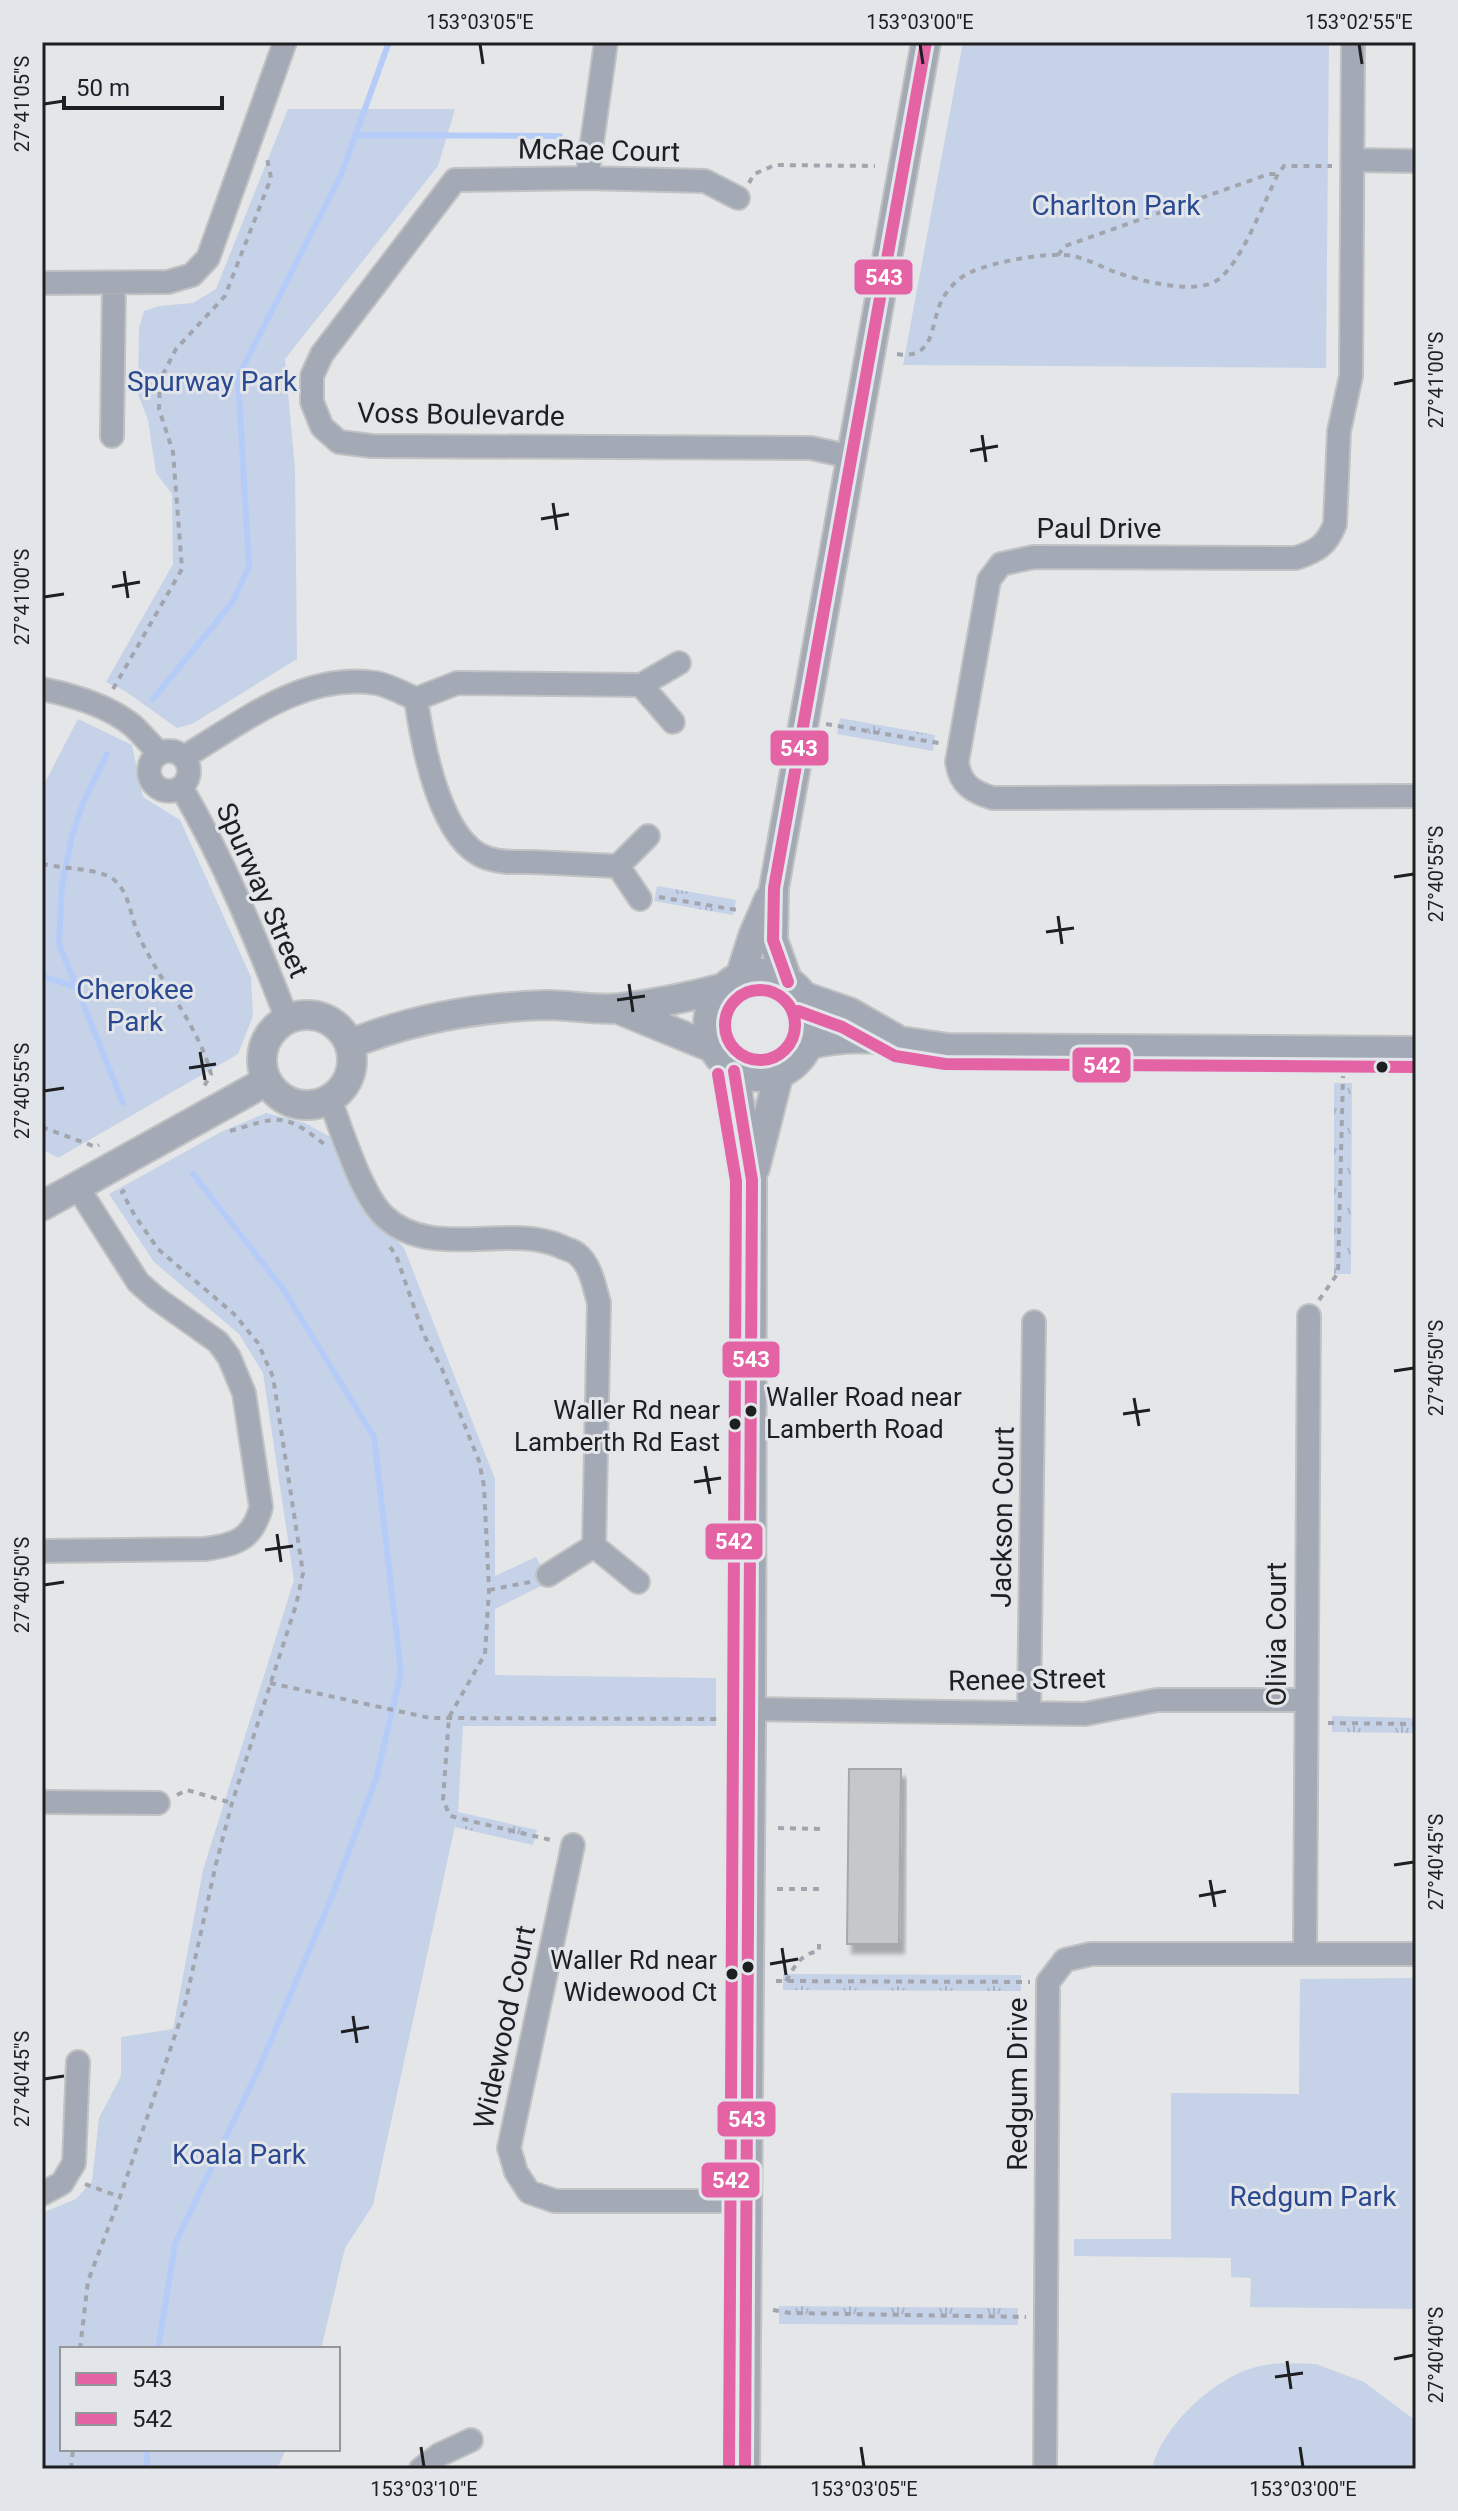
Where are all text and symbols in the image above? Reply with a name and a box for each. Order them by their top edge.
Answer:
text: 153°03'05"E [426,10,534,34]
text: 153°03'00"E [866,10,974,34]
text: 153°02'55"E [1305,10,1413,34]
text: 27°41'05"S [10,56,34,152]
scale bar [64,60,222,110]
text: 50 m [76,74,130,102]
street label: McRae Court [518,133,680,168]
park label: Charlton Park [1032,189,1201,222]
line badge: 543 [853,258,914,296]
text: 543 [865,265,903,290]
text: 27°41'00"S [1424,332,1448,428]
park label: Spurway Park [127,365,298,398]
street label: Voss Boulevarde [357,396,565,433]
street label: Paul Drive [1037,512,1161,545]
text: 27°41'00"S [10,549,34,645]
line badge: 543 [769,729,830,767]
text: 543 [780,736,818,761]
street label: Spurway Street [209,798,316,983]
text: 27°40'55"S [1424,826,1448,922]
park label: Cherokee Park [76,973,194,1038]
text: 27°40'55"S [10,1043,34,1139]
line badge: 542 [1071,1046,1132,1084]
text: 542 [1083,1053,1121,1078]
unlabelled marker [1374,1059,1390,1075]
text: 27°40'50"S [1424,1320,1448,1416]
line badge: 543 [721,1340,781,1379]
text: 543 [732,1347,770,1372]
place label: Waller Road near Lamberth Road [766,1382,962,1444]
place label: Waller Rd near Lamberth Rd East [514,1395,720,1457]
marker: Waller Road near Lamberth Road [743,1403,759,1419]
marker: Waller Rd near Lamberth Rd East [727,1416,743,1432]
street label: Jackson Court [984,1426,1021,1608]
line badge: 542 [704,1522,764,1561]
text: 542 [715,1529,753,1554]
text: 27°40'50"S [10,1537,34,1633]
street label: Olivia Court [1260,1562,1293,1706]
street label: Renee Street [948,1662,1106,1697]
text: 27°40'45"S [1424,1814,1448,1910]
street label: Widewood Court [467,1922,542,2132]
place label: Waller Rd near Widewood Ct [550,1945,717,2007]
unlabelled marker [740,1959,756,1975]
marker: Waller Rd near Widewood Ct [724,1966,740,1982]
street label: Redgum Drive [1001,1997,1034,2171]
text: 27°40'45"S [10,2031,34,2127]
line badge: 543 [716,2100,777,2138]
text: 543 [728,2107,766,2132]
park label: Koala Park [172,2138,307,2171]
line badge: 542 [700,2161,761,2199]
text: 542 [712,2168,750,2193]
park label: Redgum Park [1230,2180,1397,2213]
text: 27°40'40"S [1424,2307,1448,2403]
legend [60,2347,340,2451]
text: 543 [132,2365,172,2393]
text: 542 [132,2405,172,2433]
text: 153°03'10"E [370,2477,478,2501]
text: 153°03'05"E [810,2477,918,2501]
text: 153°03'00"E [1249,2477,1357,2501]

